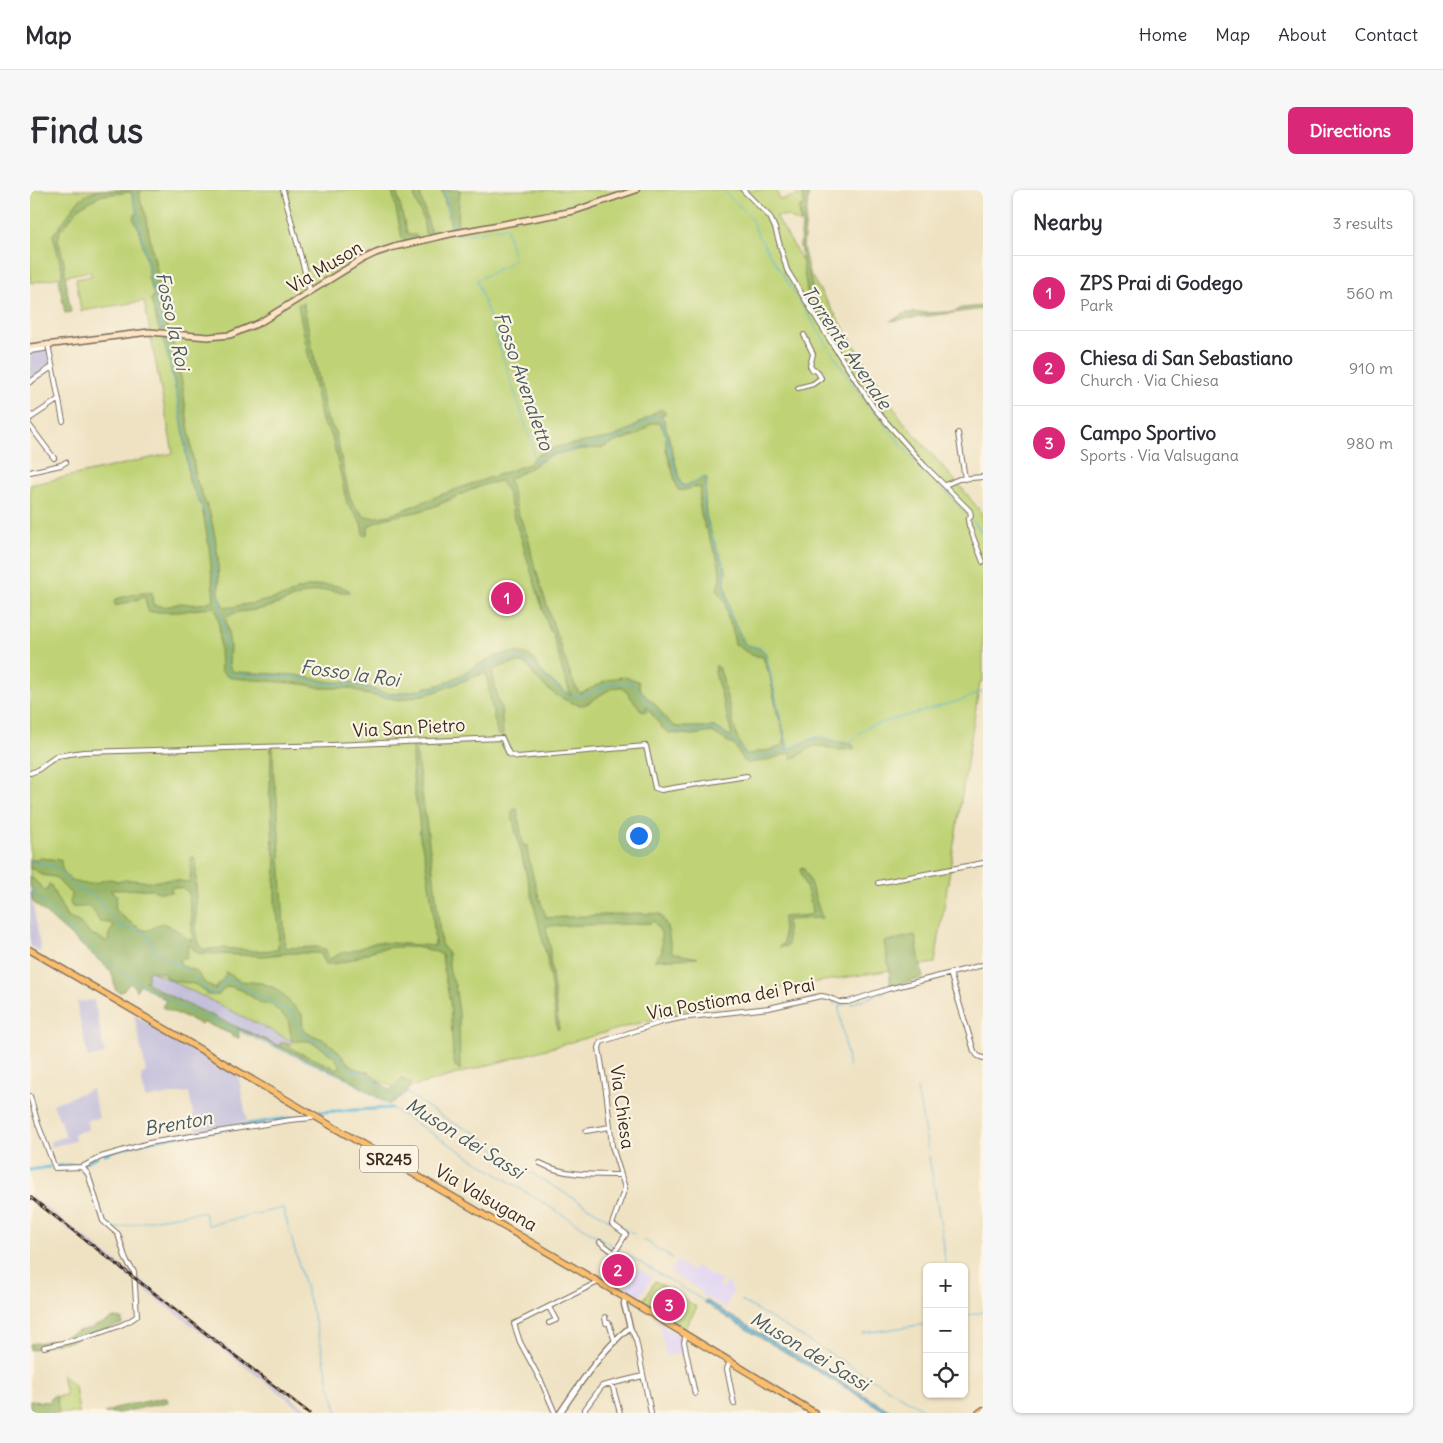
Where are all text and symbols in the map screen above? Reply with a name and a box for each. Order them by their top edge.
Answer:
text: Map [25,20,72,50]
text: Home [1139,23,1187,46]
text: Map [1215,23,1250,46]
text: About [1278,23,1326,46]
text: Contact [1354,23,1418,46]
button: Directions [1288,107,1413,154]
text: Find us [30,108,143,152]
text: Nearby [1033,209,1103,236]
text: 3 results [1333,213,1393,233]
street label: Via Muson [283,235,366,298]
water label: Fosso la Roi [151,270,196,375]
text: ZPS Prai di Godego [1080,271,1243,295]
water label: Torrente Avenale [797,281,898,415]
text: 1 [1046,283,1052,303]
text: 560 m [1346,283,1393,303]
text: Park [1080,295,1113,315]
water label: Fosso Avenaletto [489,309,559,454]
text: Chiesa di San Sebastiano [1080,346,1293,370]
text: 2 [1045,358,1053,378]
text: 910 m [1349,358,1393,378]
text: Church · Via Chiesa [1080,370,1219,390]
text: Campo Sportivo [1080,421,1216,445]
text: 3 [1044,433,1054,453]
text: 980 m [1346,433,1393,453]
text: Sports · Via Valsugana [1080,445,1239,465]
pin: 1 [491,579,523,617]
water label: Fosso la Roi [299,654,404,692]
street label: Via San Pietro [352,713,466,742]
your location [626,823,652,849]
street label: Via Postioma dei Prai [645,972,817,1025]
street label: Via Chiesa [605,1064,640,1150]
water label: Muson dei Sassi [402,1092,531,1185]
water label: Brenton [142,1105,215,1141]
road number: SR245 [360,1146,418,1172]
street label: Via Valsugana [431,1159,542,1236]
pin: 2 [602,1251,634,1289]
map controls [923,1263,968,1398]
button: + [923,1263,968,1308]
pin: 3 [653,1286,685,1324]
water label: Muson dei Sassi [746,1306,876,1397]
button: − [923,1308,968,1353]
button: locate [923,1353,968,1398]

